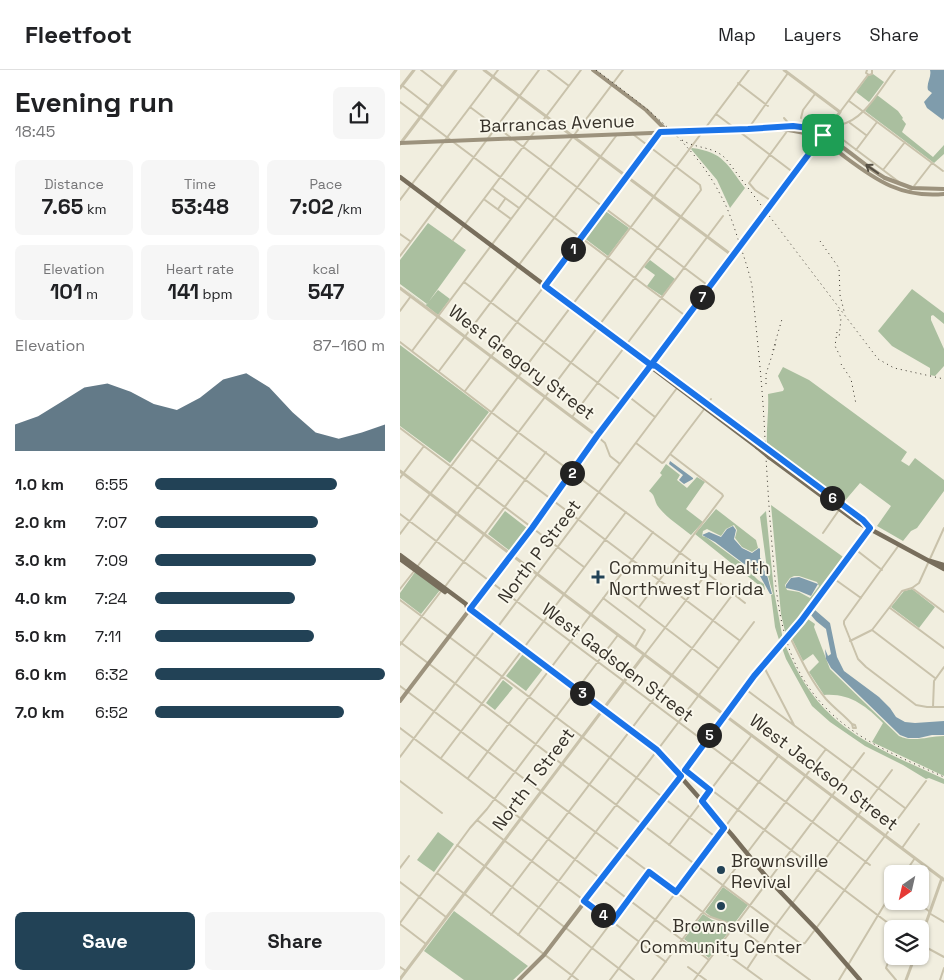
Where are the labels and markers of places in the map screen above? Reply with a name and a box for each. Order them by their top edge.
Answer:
pin [802,114,844,156]
pin: 1 [560,236,586,262]
pin: 7 [690,284,714,310]
pin: 2 [560,460,584,486]
pin: 6 [820,486,844,510]
place label: Community Health Northwest Florida [609,556,769,600]
marker: Community Health Northwest Florida [591,570,605,584]
pin: 3 [570,680,594,706]
pin: 5 [696,722,722,748]
place label: Brownsville Revival [731,849,829,893]
marker: Brownsville Revival [715,864,727,876]
marker: Brownsville Community Center [715,900,727,912]
pin: 4 [590,902,616,928]
place label: Brownsville Community Center [640,914,802,958]

